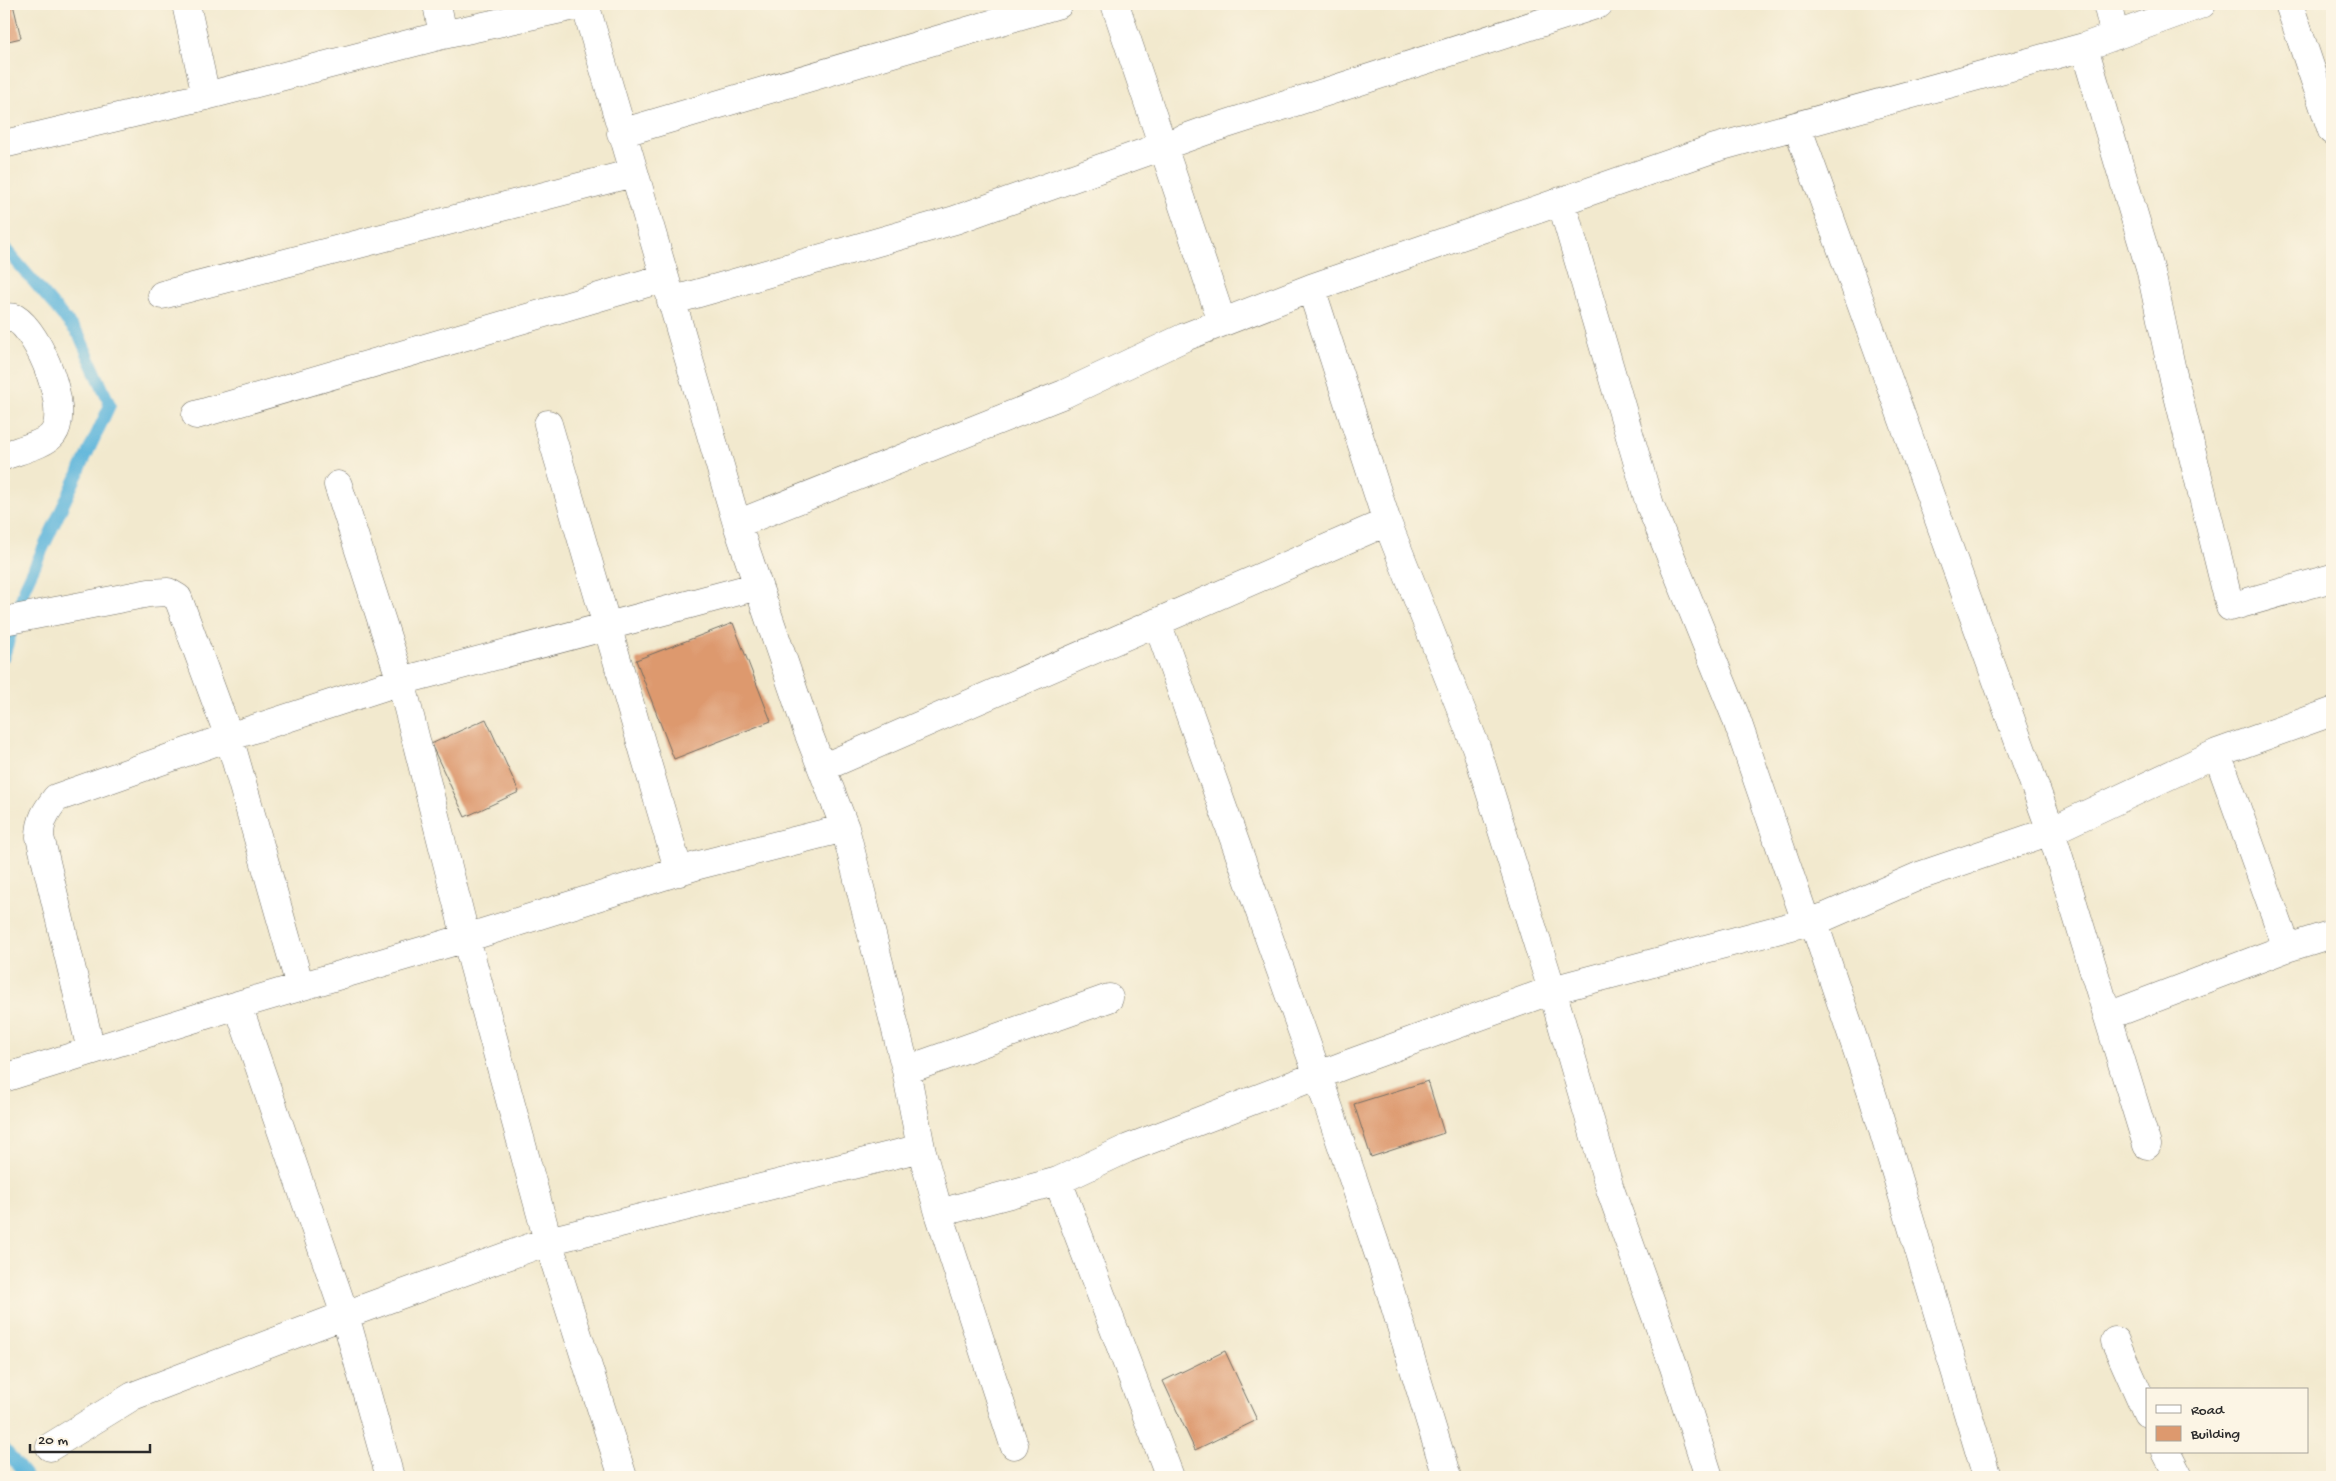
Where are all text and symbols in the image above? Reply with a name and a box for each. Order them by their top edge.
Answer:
legend [2146,1388,2308,1454]
text: Road [2191,1402,2225,1420]
scale bar [30,1421,150,1453]
text: Building [2190,1426,2240,1444]
text: 20 m [38,1432,68,1450]

